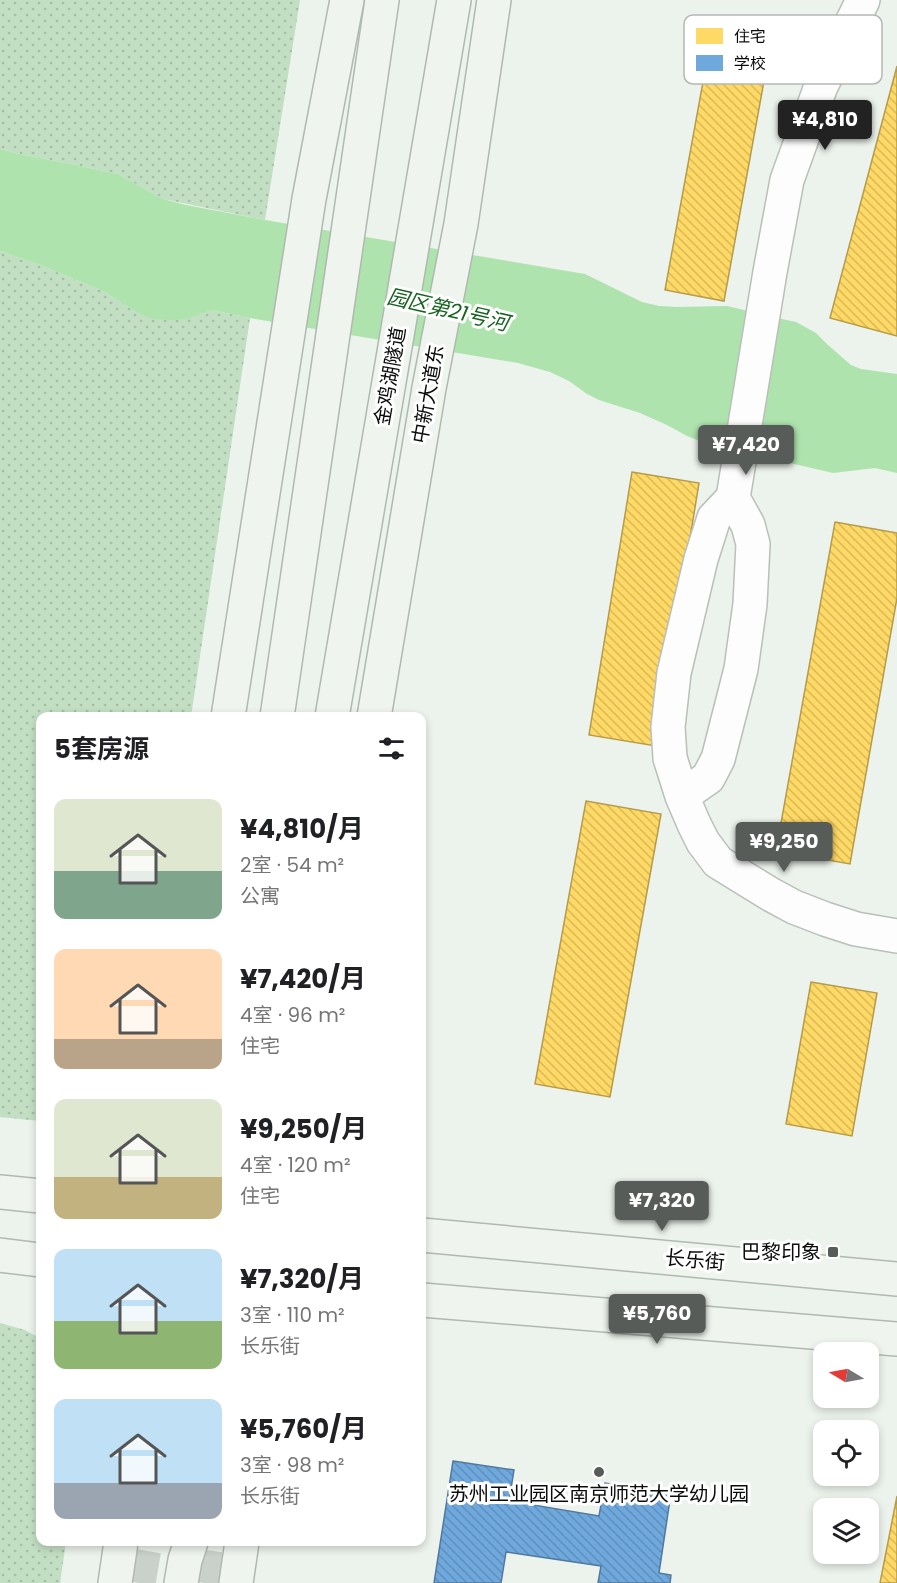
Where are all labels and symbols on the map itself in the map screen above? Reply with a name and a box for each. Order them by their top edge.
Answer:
legend [684,15,882,84]
text: 住宅 [734,25,766,48]
text: 学校 [734,52,766,75]
pin: ¥4,810 [776,100,874,151]
water label: 园区第21号河 [385,281,516,338]
street label: 金鸡湖隧道 [368,324,412,428]
street label: 中新大道东 [406,342,450,446]
pin: ¥7,420 [697,425,795,476]
pin: ¥9,250 [735,822,833,873]
pin: ¥7,320 [613,1181,711,1232]
place label: 巴黎印象 [741,1238,821,1266]
street label: 长乐街 [664,1243,726,1277]
marker: 巴黎印象 [826,1245,840,1259]
pin: ¥5,760 [608,1294,706,1345]
north arrow [813,1342,879,1408]
marker: 苏州工业园区南京师范大学幼儿园 [592,1465,606,1479]
place label: 苏州工业园区南京师范大学幼儿园 [449,1480,749,1508]

